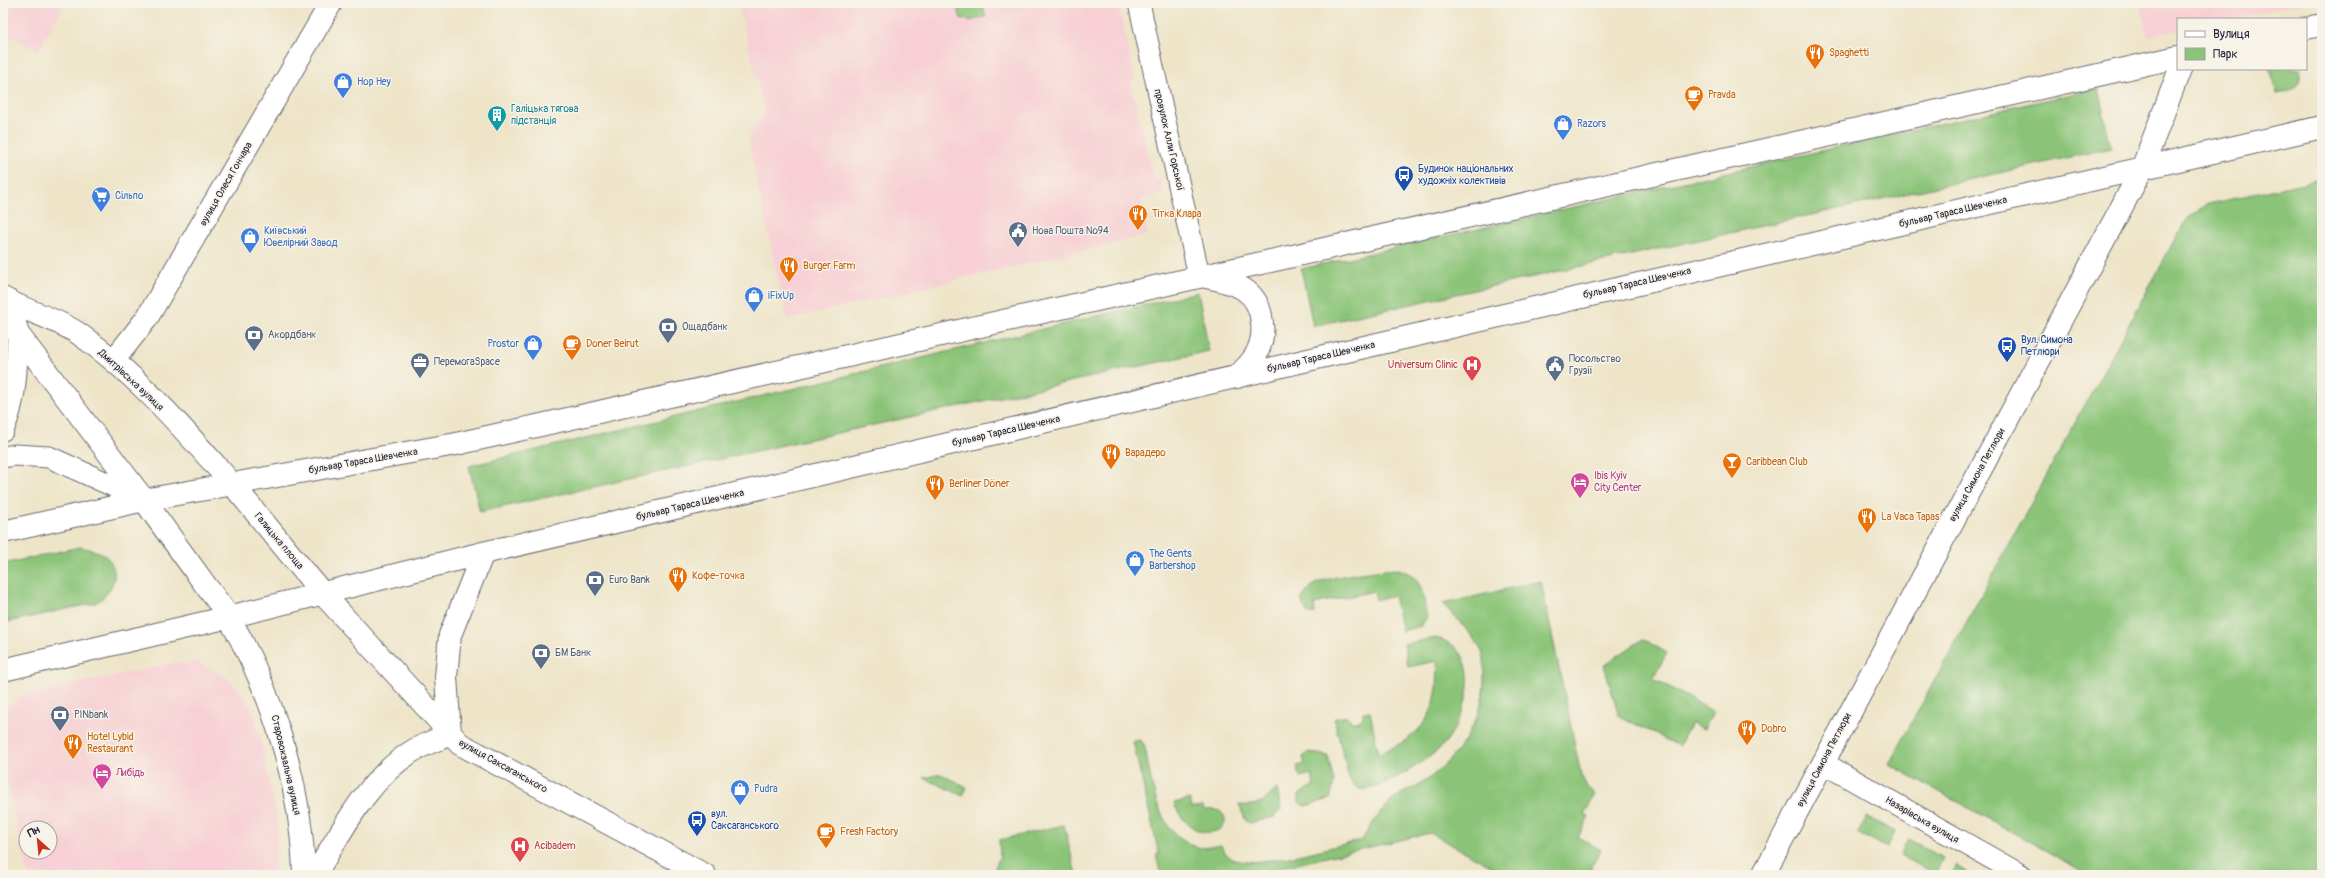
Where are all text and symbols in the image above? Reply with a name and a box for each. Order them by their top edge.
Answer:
legend [2177,18,2307,70]
text: Вулиця [2213,27,2250,42]
restaurant icon: Spaghetti [1804,42,1826,70]
place label: Spaghetti [1829,47,1869,59]
text: Парк [2213,47,2238,62]
shop icon: Hop Hey [332,71,354,99]
place label: Hop Hey [357,76,392,88]
cafe icon: Pravda [1683,84,1705,112]
street label: провулок Алли Горської [1151,88,1187,192]
place label: Pravda [1708,89,1736,101]
place label: Галiцька тягова пiдстанцiя [511,103,579,127]
building icon: Галiцька тягова пiдстанцiя [486,104,508,132]
shop icon: Razors [1552,113,1574,141]
place label: Razors [1577,118,1607,130]
street label: вулиця Олеся Гончара [197,140,255,228]
place label: Будинок національних художніх колективів [1418,163,1513,187]
bus stop icon: Будинок національних художніх колективів [1393,164,1415,192]
supermarket icon: Сільпо [90,185,112,213]
place label: Сільпо [115,190,144,202]
street label: бульвар Тараса Шевченка [1898,194,2009,230]
restaurant icon: Тітка Клара [1127,203,1149,231]
place label: Тітка Клара [1152,208,1202,220]
public building icon: Нова Пошта №94 [1007,220,1029,248]
place label: Київський Ювелірний Завод [264,225,338,249]
place label: Нова Пошта №94 [1032,225,1109,237]
shop icon: Київський Ювелірний Завод [239,226,261,254]
restaurant icon: Burger Farm [778,255,800,283]
place label: Burger Farm [803,260,856,272]
street label: бульвар Тараса Шевченка [1582,265,1693,301]
shop icon: iFixUp [743,285,765,313]
place label: iFixUp [768,290,794,302]
bank icon: Ощадбанк [657,316,679,344]
place label: Ощадбанк [682,321,728,333]
bank icon: Акордбанк [243,324,265,352]
place label: Акордбанк [268,329,316,341]
shop icon: Prostor [522,333,544,361]
cafe icon: Doner Beirut [561,333,583,361]
place label: Вул. Симона Петлюри [2021,334,2073,358]
bus stop icon: Вул. Симона Петлюри [1996,335,2018,363]
place label: Prostor [488,338,519,350]
place label: Doner Beirut [586,338,640,350]
street label: бульвар Тараса Шевченка [1266,339,1377,375]
street label: Дмитрівська вулиця [95,346,166,414]
office icon: ПеремогаSpace [409,351,431,379]
place label: Посольство Грузії [1569,353,1621,377]
hospital icon: Universum Clinic [1461,354,1483,382]
public building icon: Посольство Грузії [1544,354,1566,382]
place label: ПеремогаSpace [434,356,500,368]
place label: Universum Clinic [1388,359,1458,371]
street label: бульвар Тараса Шевченка [951,413,1062,449]
street label: вулиця Симона Петлюри [1946,426,2008,524]
restaurant icon: Варадеро [1100,442,1122,470]
street label: бульвар Тараса Шевченка [307,445,419,477]
place label: Варадеро [1125,447,1166,459]
bar icon: Caribbean Club [1721,451,1743,479]
place label: Caribbean Club [1746,456,1808,468]
place label: Ibis Kyiv City Center [1594,470,1642,494]
hotel icon: Ibis Kyiv City Center [1569,471,1591,499]
restaurant icon: Berliner Döner [924,473,946,501]
place label: Berliner Döner [949,478,1010,490]
street label: бульвар Тараса Шевченка [635,487,746,523]
restaurant icon: La Vaca Tapas [1856,506,1878,534]
street label: Галицька площа [252,510,306,572]
place label: La Vaca Tapas [1881,511,1940,523]
place label: The Gents Barbershop [1149,548,1196,572]
shop icon: The Gents Barbershop [1124,549,1146,577]
restaurant icon: Кофе-точка [667,565,689,593]
bank icon: Euro Bank [584,569,606,597]
place label: Кофе-точка [692,570,745,582]
place label: Euro Bank [609,574,651,586]
bank icon: БМ Банк [530,642,552,670]
place label: БМ Банк [555,647,591,659]
bank icon: PINbank [49,704,71,732]
place label: PINbank [74,709,109,721]
street label: вулиця Симона Петлюри [1794,711,1854,809]
street label: Старовокзальна вулиця [269,714,303,817]
restaurant icon: Dobro [1736,718,1758,746]
place label: Dobro [1761,723,1787,735]
place label: Hotel Lybid Restaurant [87,731,134,755]
restaurant icon: Hotel Lybid Restaurant [62,732,84,760]
street label: вулиця Саксаганського [456,737,550,796]
hotel icon: Либідь [91,762,113,790]
place label: Либідь [115,767,145,779]
shop icon: Pudra [729,778,751,806]
place label: Pudra [754,783,778,795]
street label: Назарівська вулиця [1883,794,1961,846]
place label: вул. Саксаганського [711,808,779,832]
bus stop icon: вул. Саксаганського [686,809,708,837]
north arrow [18,820,58,860]
cafe icon: Fresh Factory [815,821,837,849]
text: Пн [25,823,42,840]
place label: Fresh Factory [840,826,899,838]
hospital icon: Acibadem [509,835,531,863]
place label: Acibadem [534,840,576,852]

